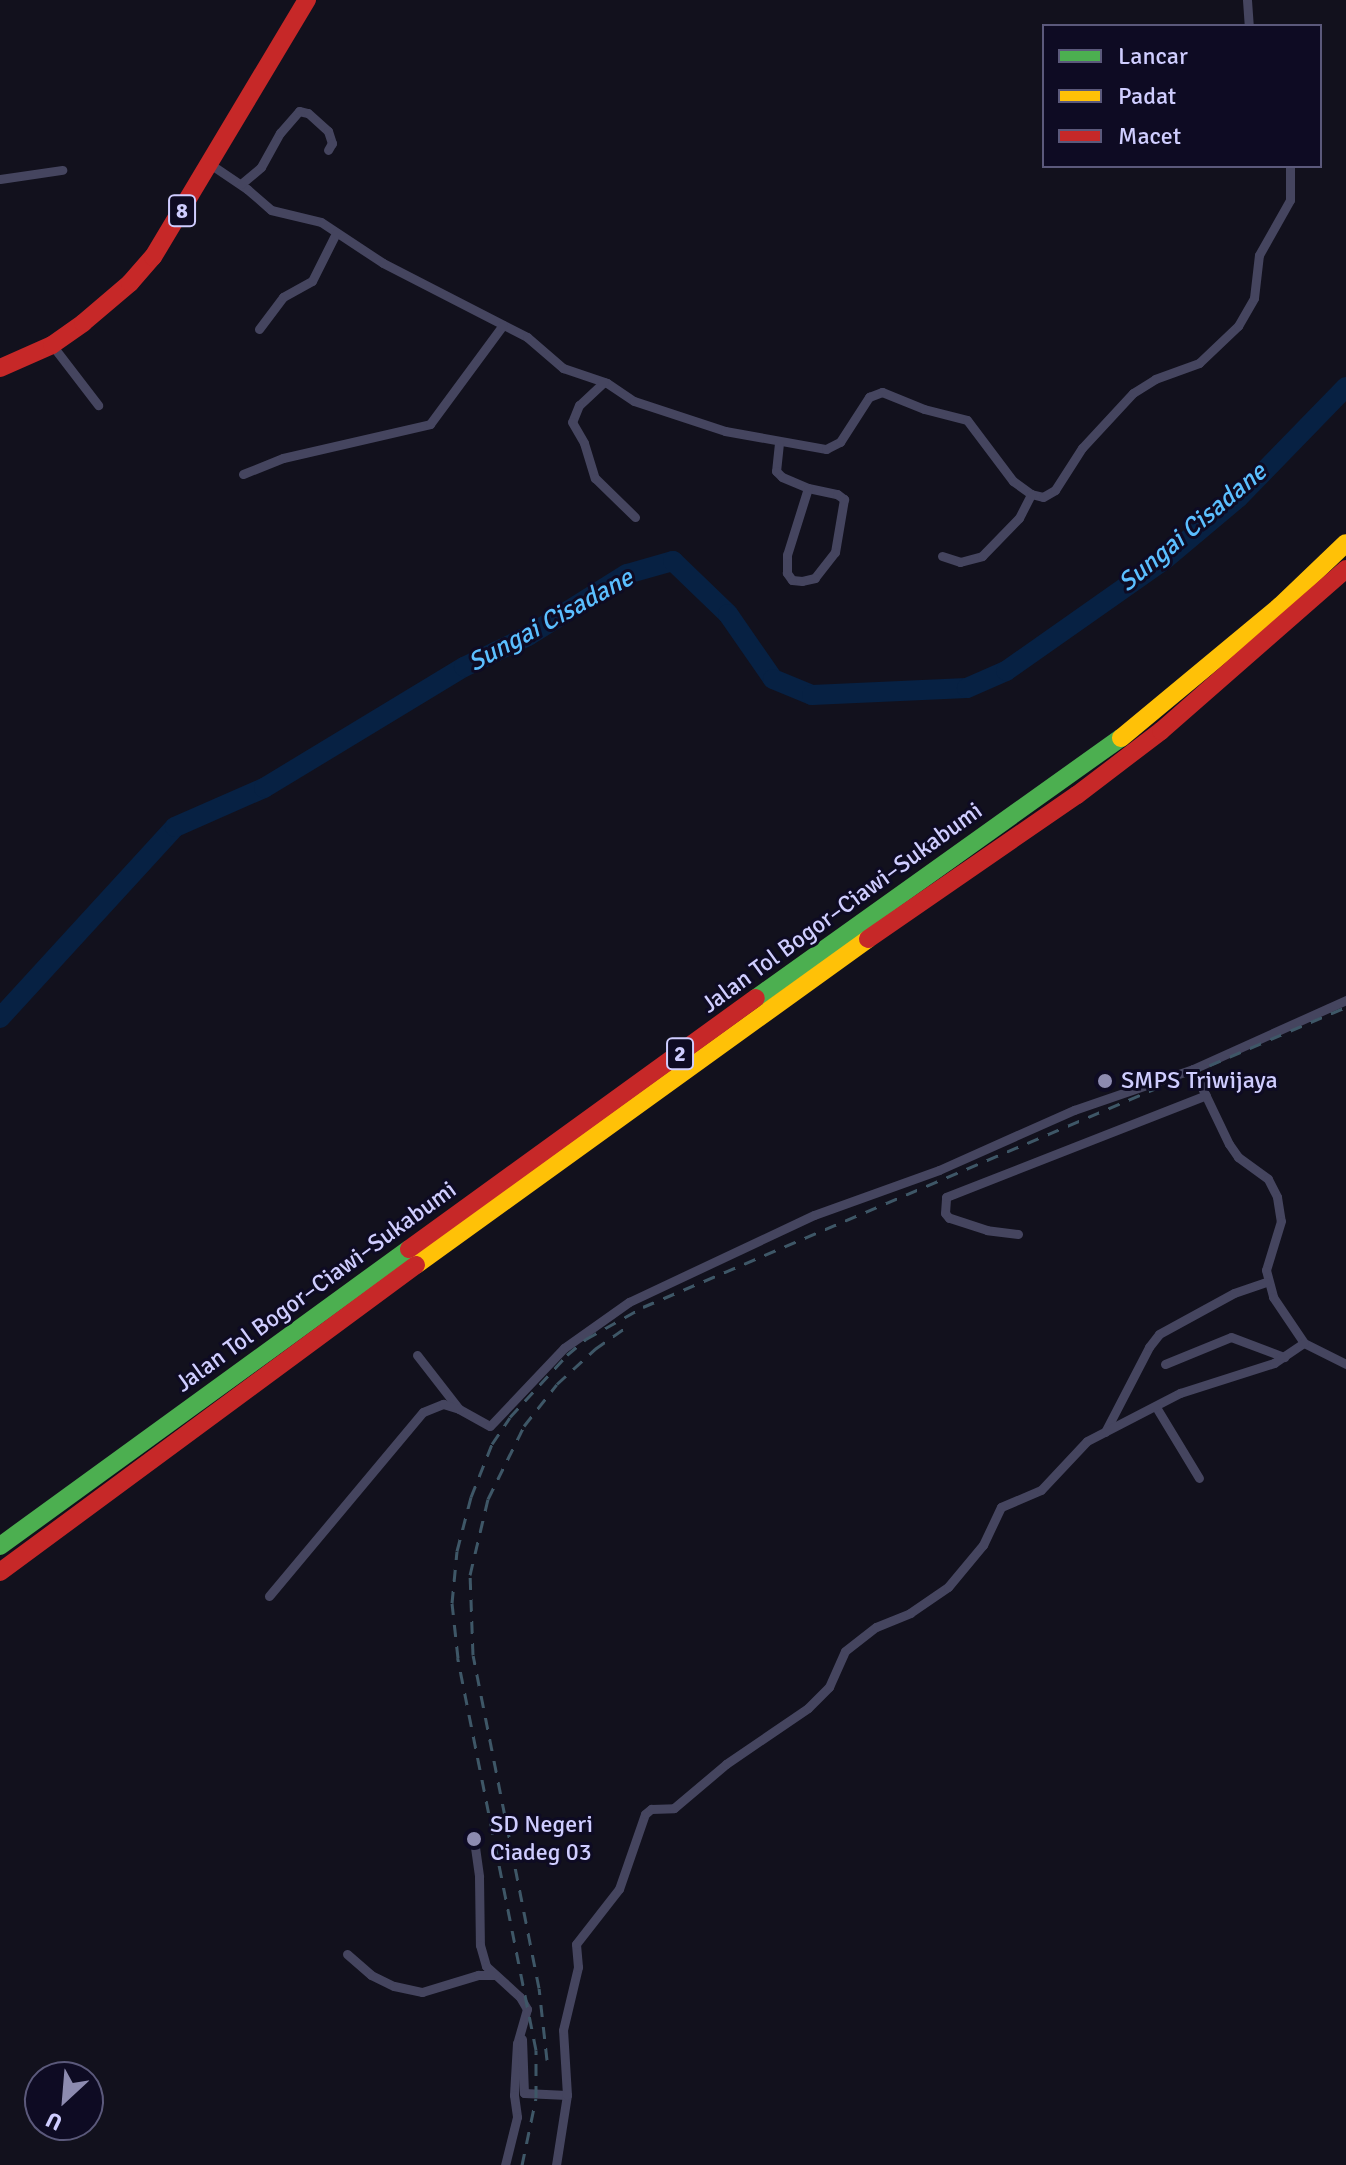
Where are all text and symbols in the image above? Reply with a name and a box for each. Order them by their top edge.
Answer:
legend [1042,24,1322,168]
text: Lancar [1118,41,1188,71]
text: Padat [1118,81,1176,111]
text: Macet [1118,121,1181,151]
road number: 8 [168,193,196,229]
water label: Sungai Cisadane [1113,457,1273,599]
water label: Sungai Cisadane [463,563,639,679]
street label: Jalan Tol Bogor–Ciawi–Sukabumi [696,796,988,1020]
road number: 2 [666,1036,694,1072]
place label: SMPS Triwijaya [1121,1067,1278,1095]
marker: SMPS Triwijaya [1096,1072,1114,1090]
street label: Jalan Tol Bogor–Ciawi–Sukabumi [170,1175,462,1399]
place label: SD Negeri Ciadeg 03 [490,1811,593,1867]
marker: SD Negeri Ciadeg 03 [465,1830,483,1848]
north arrow [24,2061,104,2141]
text: U [42,2106,67,2137]

